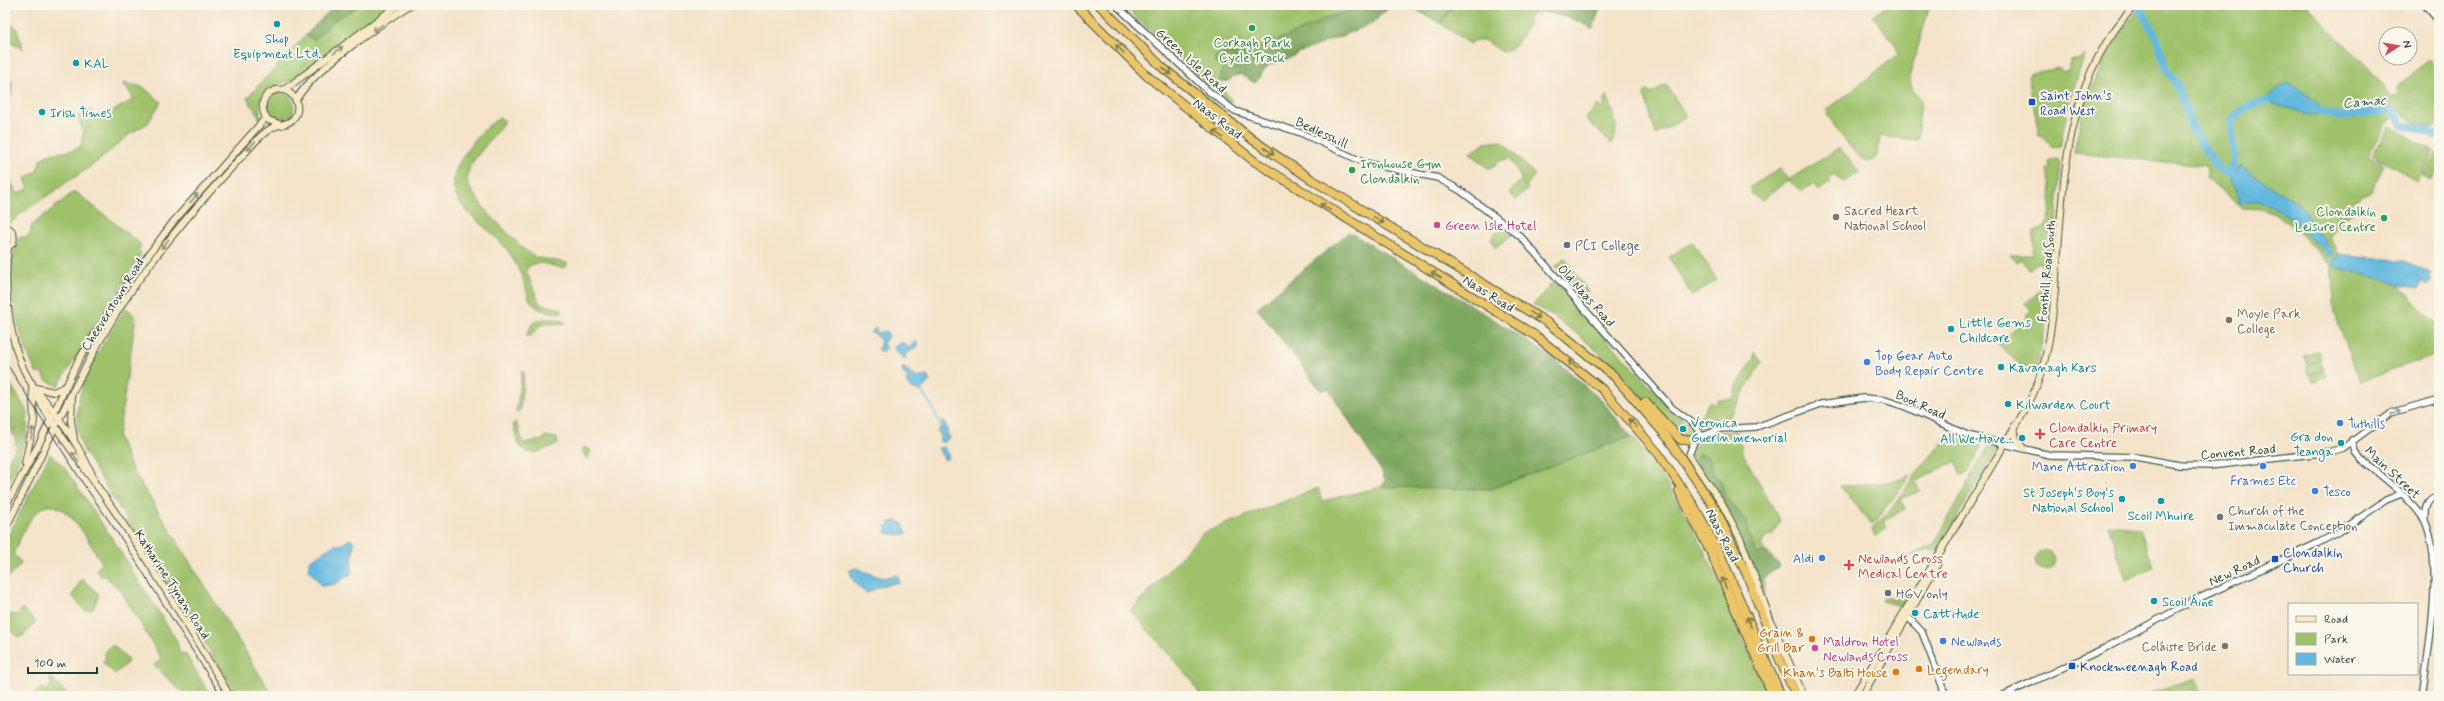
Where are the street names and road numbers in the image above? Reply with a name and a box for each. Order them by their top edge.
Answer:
street label: Green Isle Road [1152,25,1230,98]
street label: Naas Road [1189,95,1245,144]
street label: Bedlesshill [1292,114,1350,153]
street label: Fonthill Road South [2035,219,2060,323]
street label: Cheeverstown Road [78,255,149,354]
street label: Old Naas Road [1553,261,1618,331]
street label: Naas Road [1459,272,1517,317]
street label: Boot Road [1893,387,1948,424]
street label: Convent Road [2200,441,2276,464]
street label: Main Street [2361,443,2423,503]
street label: Naas Road [1701,506,1742,565]
street label: Katharine Tynan Road [130,527,213,643]
street label: New Road [2206,552,2263,591]

